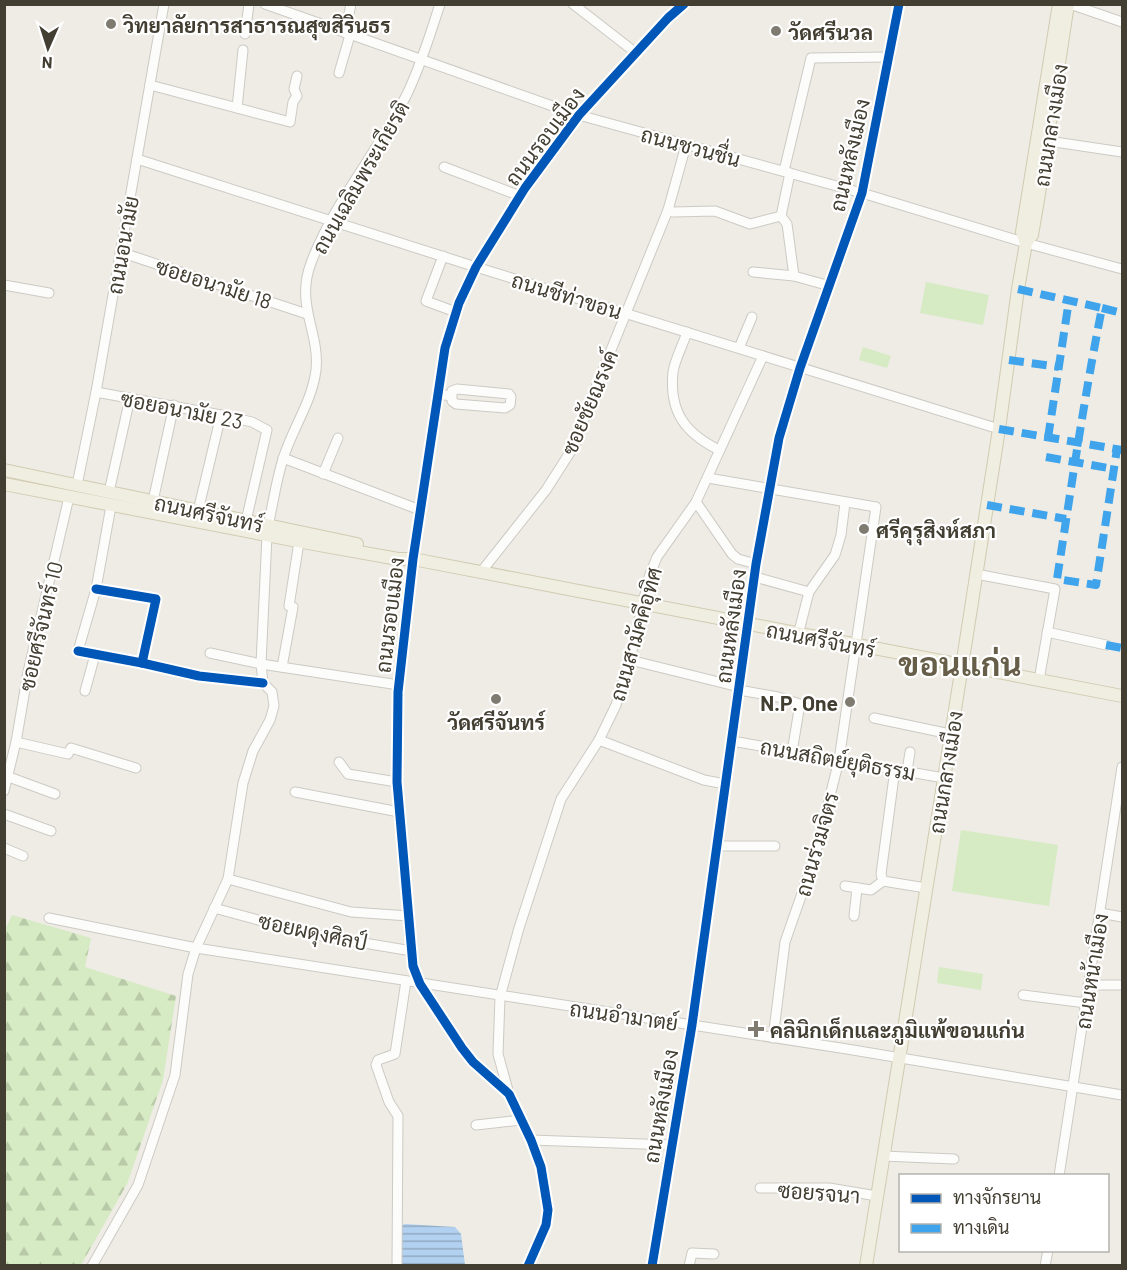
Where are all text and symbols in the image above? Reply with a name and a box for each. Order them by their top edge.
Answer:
place label: วิทยาลัยการสาธารณสุขสิรินธร [122,12,391,41]
marker: วิทยาลัยการสาธารณสุขสิรินธร [104,17,118,31]
north arrow [18,18,78,78]
place label: วัดศรีนวล [788,19,873,44]
marker: วัดศรีนวล [769,24,783,38]
text: N [41,54,53,73]
street label: ถนนกลางเมือง [1028,62,1072,188]
street label: ถนนรอบเมือง [499,82,589,190]
street label: ถนนเฉลิมพระเกียรติ [306,96,414,258]
street label: ถนนหลังเมือง [824,96,874,214]
street label: ถนนชวนชื่น [639,115,745,171]
street label: ถนนอนามัย [101,194,143,296]
street label: ซอยอนามัย 18 [153,252,275,314]
street label: ถนนชีท่าขอน [509,266,625,324]
street label: ซอยชัยณรงค์ [556,346,622,458]
street label: ซอยอนามัย 23 [119,385,245,433]
street label: ถนนศรีจันทร์ [152,489,266,537]
place label: ศรีคุรุสิงห์สภา [876,517,996,546]
marker: ศรีคุรุสิงห์สภา [857,522,871,536]
street label: ถนนรอบเมือง [370,556,408,674]
street label: ซอยศรีจันทร์ 10 [13,559,67,693]
street label: ถนนสามัคคีอุทิศ [604,564,669,705]
street label: ถนนหลังเมือง [710,567,750,685]
street label: ถนนศรีจันทร์ [764,616,878,662]
district label: ขอนแก่น [898,643,1022,683]
place label: N.P. One [760,690,838,715]
marker: วัดศรีจันทร์ [489,692,503,706]
marker: N.P. One [843,695,857,709]
place label: วัดศรีจันทร์ [447,709,546,734]
street label: ถนนกลางเมือง [923,709,967,835]
street label: ถนนสถิตย์ยุติธรรม [758,733,918,788]
street label: ถนนร่วมจิตร [789,789,843,899]
street label: ซอยผดุงศิลป์ [256,906,370,958]
street label: ถนนหน้าเมือง [1069,911,1113,1031]
street label: ถนนอำมาตย์ [568,995,680,1035]
place label: คลินิกเด็กและภูมิแพ้ขอนแก่น [770,1017,1025,1045]
marker: คลินิกเด็กและภูมิแพ้ขอนแก่น [747,1020,765,1038]
street label: ถนนหลังเมือง [638,1047,682,1165]
legend [899,1174,1109,1252]
street label: ซอยรจนา [777,1177,861,1207]
text: ทางจักรยาน [953,1186,1041,1208]
text: ทางเดิน [953,1216,1009,1238]

